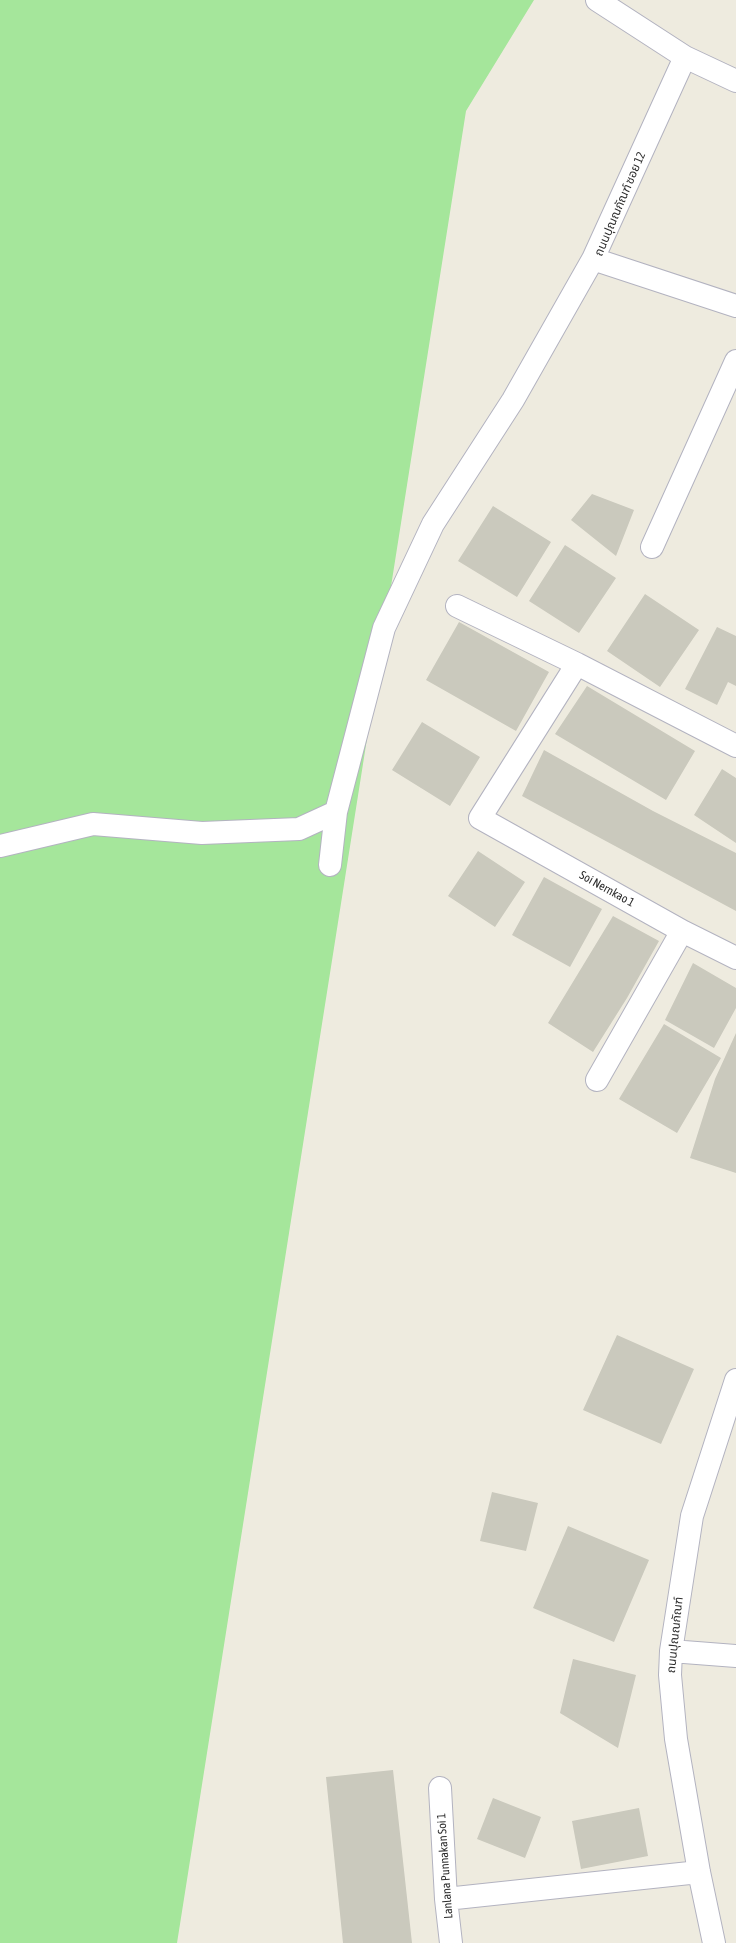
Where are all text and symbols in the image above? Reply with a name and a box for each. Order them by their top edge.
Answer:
street label: ถนนปุณณกัณฑ์ ซอย 12 [592,150,648,258]
street label: Soi Nernkao 1 [577,868,637,910]
street label: ถนนปุณณกัณฑ์ [664,1596,686,1674]
street label: Lanlana Punnakan Soi 1 [434,1813,456,1919]

